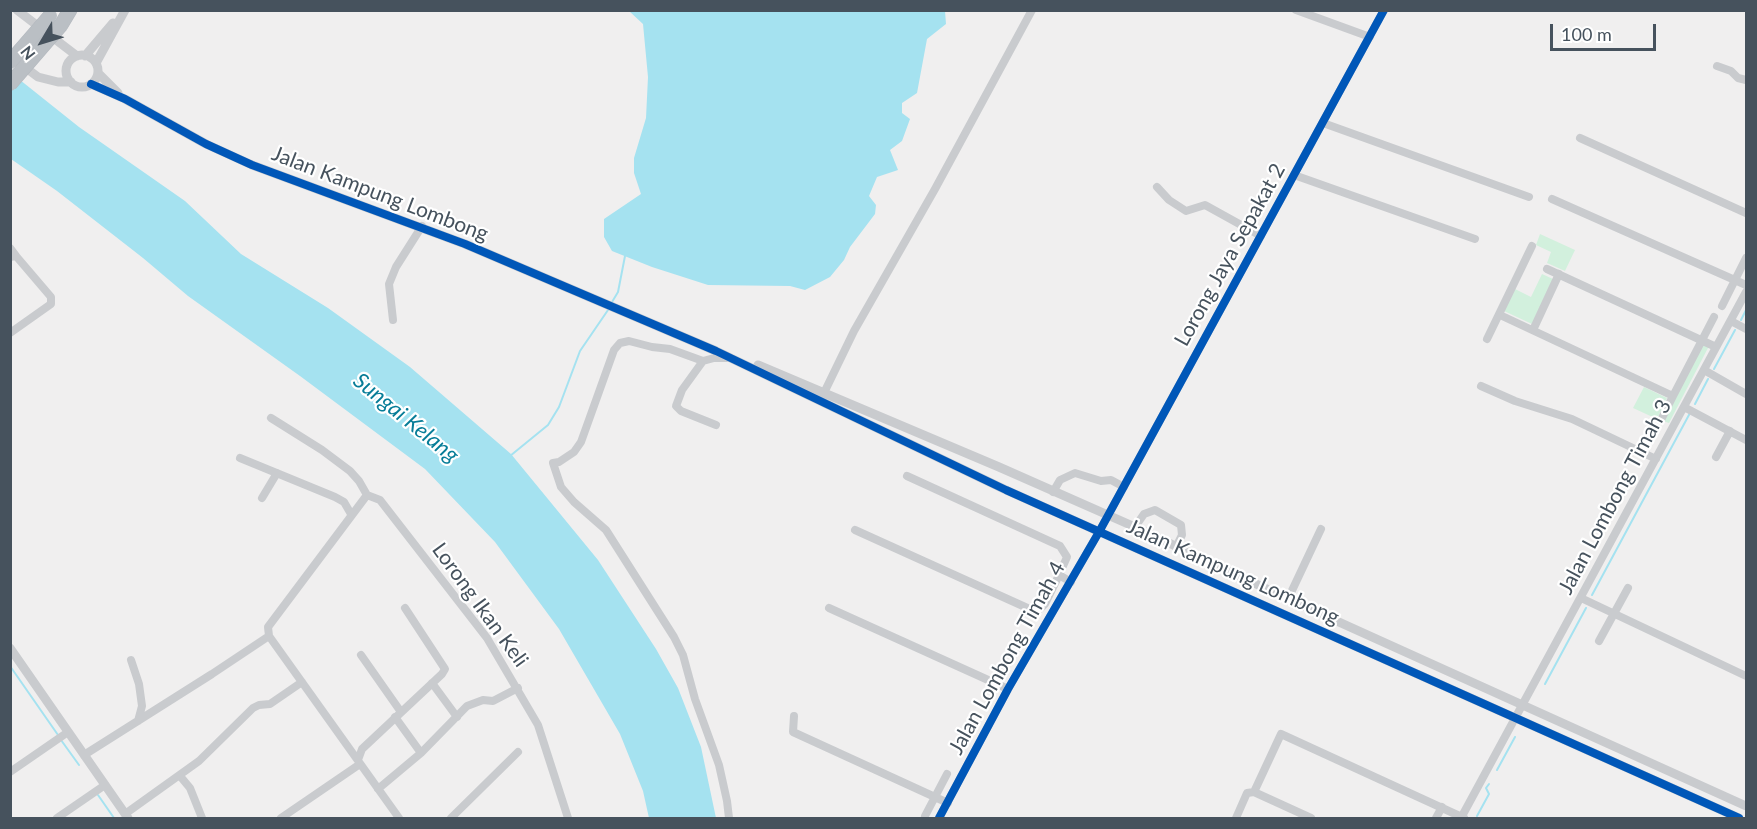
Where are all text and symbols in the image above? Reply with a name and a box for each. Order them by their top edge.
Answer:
north arrow [12,12,72,72]
scale bar [1553,12,1660,50]
text: 100 m [1561,23,1612,45]
text: N [16,43,39,64]
street label: Jalan Kampung Lombong [268,141,492,247]
street label: Lorong Jaya Sepakat 2 [1169,159,1291,351]
water label: Sungai Kelang [348,368,464,468]
street label: Jalan Lombong Timah 3 [1553,395,1677,599]
street label: Jalan Kampung Lombong [1123,514,1343,630]
street label: Lorong Ikan Keli [427,538,533,672]
street label: Jalan Lombong Timah 4 [943,557,1071,759]

